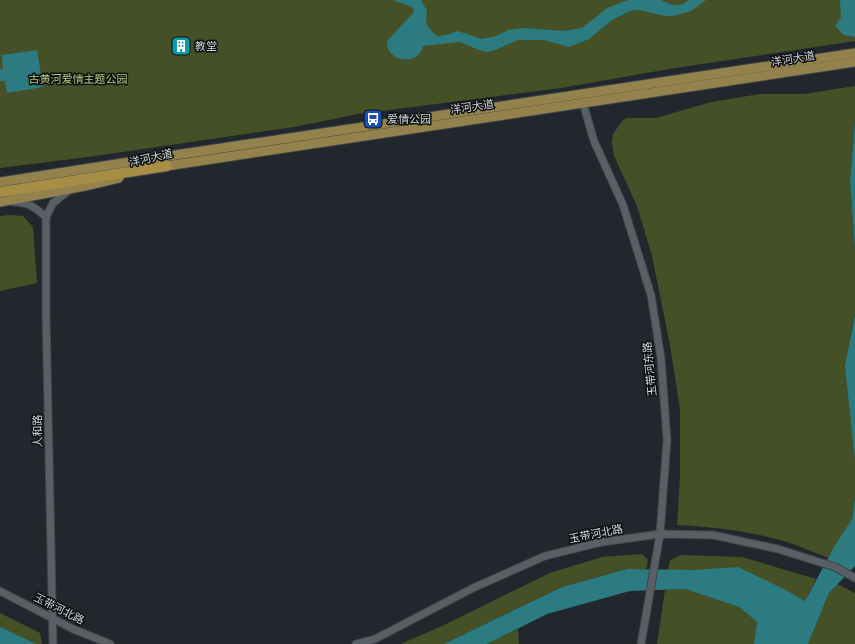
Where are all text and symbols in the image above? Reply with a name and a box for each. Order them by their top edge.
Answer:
building icon: 教堂 [170,35,192,57]
place label: 教堂 [195,39,217,54]
street label: 洋河大道 [770,48,816,70]
park label: 古黄河爱情主题公园 [29,72,128,87]
street label: 洋河大道 [449,97,495,117]
bus stop icon: 爱情公园 [362,108,384,130]
place label: 爱情公园 [387,112,431,127]
street label: 洋河大道 [128,146,174,170]
street label: 玉带河东路 [640,341,660,397]
street label: 人和路 [30,414,46,448]
street label: 玉带河北路 [568,521,624,547]
street label: 玉带河北路 [31,590,87,628]

